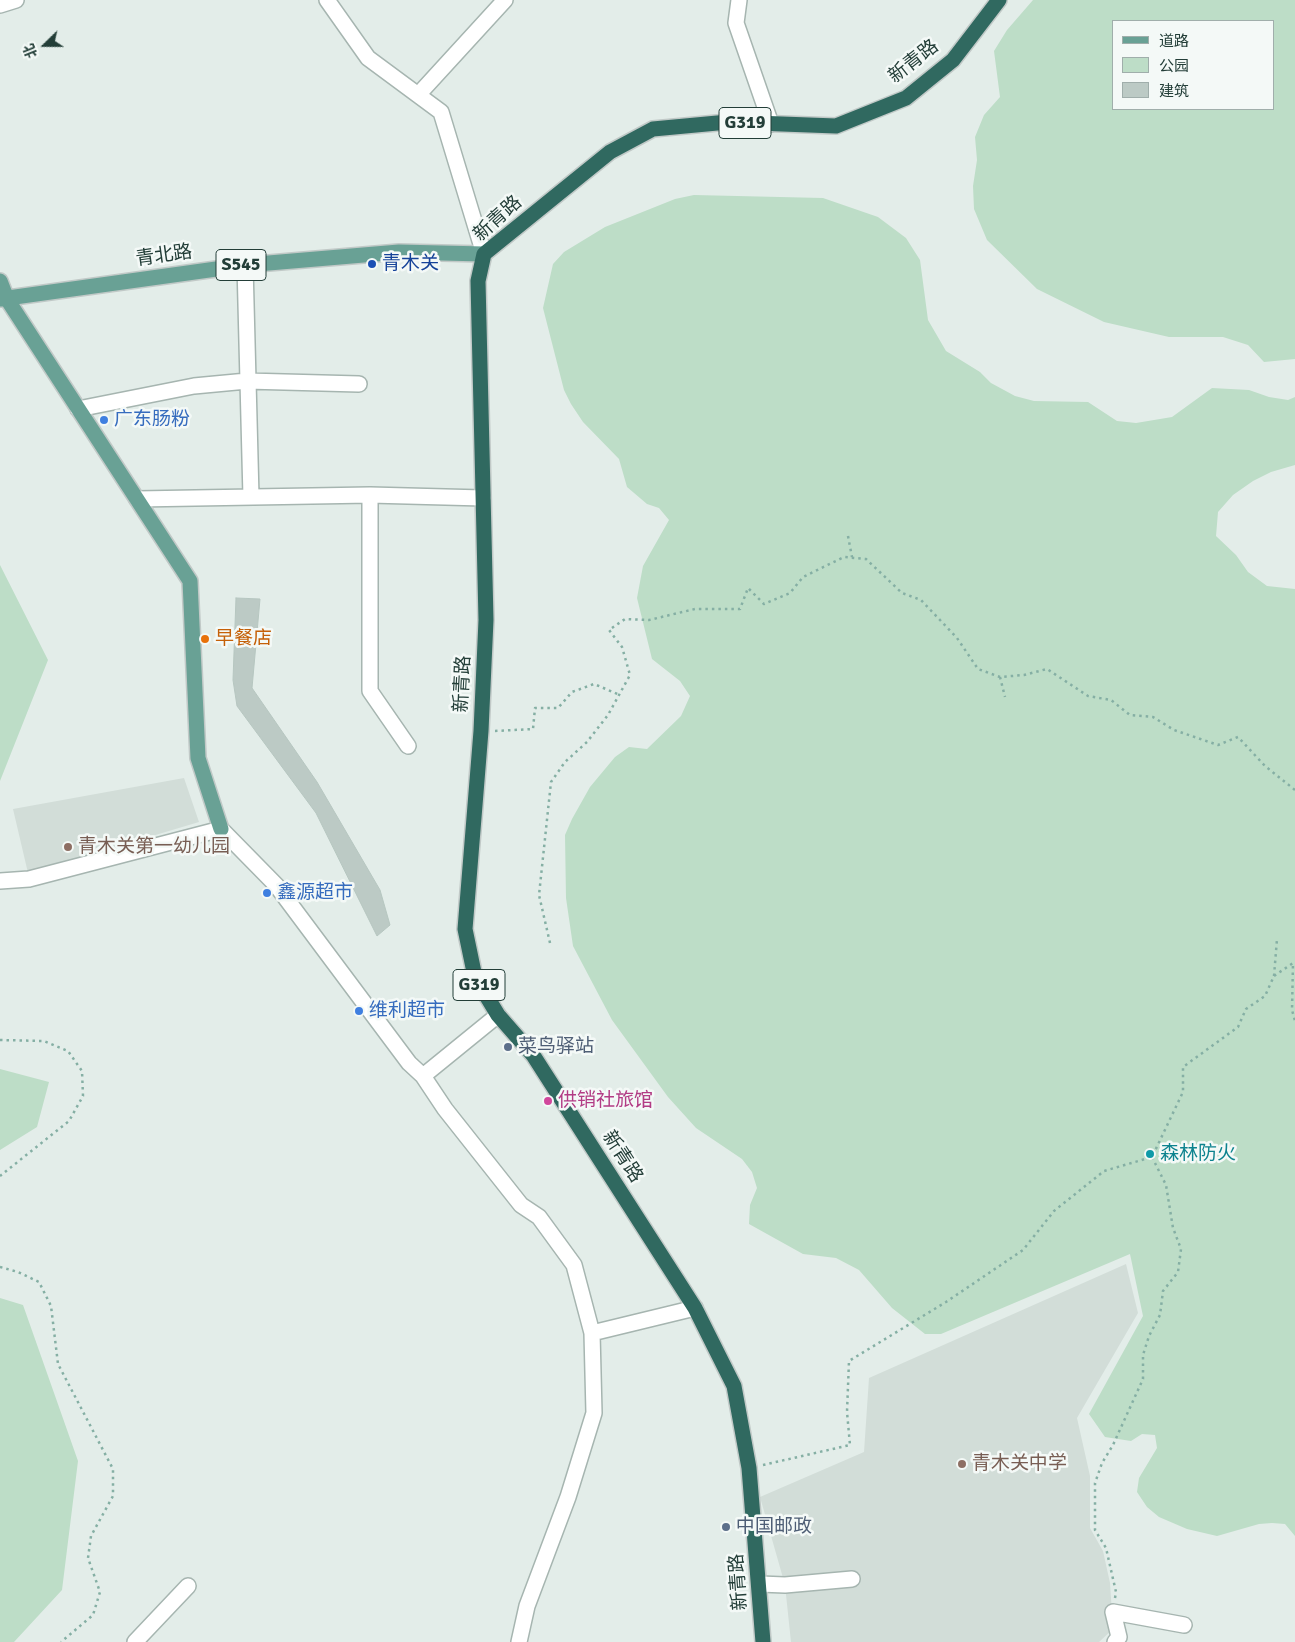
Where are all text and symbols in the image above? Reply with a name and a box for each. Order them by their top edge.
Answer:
north arrow [20,20,70,70]
legend [1112,20,1275,110]
text: 道路 [1159,32,1189,50]
street label: 新青路 [885,35,943,89]
text: 北 [20,41,41,60]
text: 公园 [1159,57,1189,75]
text: 建筑 [1159,82,1189,100]
road number: G319 [719,108,771,138]
street label: 新青路 [469,191,527,247]
street label: 青北路 [134,241,194,271]
road number: S545 [216,250,266,280]
place label: 青木关 [382,253,439,275]
marker: 青木关 [366,258,378,270]
place label: 广东肠粉 [114,409,190,431]
marker: 广东肠粉 [98,414,110,426]
place label: 早餐店 [215,628,272,650]
marker: 早餐店 [199,633,211,645]
street label: 新青路 [450,655,476,713]
place label: 青木关第一幼儿园 [78,836,230,858]
marker: 青木关第一幼儿园 [62,841,74,853]
place label: 鑫源超市 [277,882,353,904]
marker: 鑫源超市 [261,887,273,899]
road number: G319 [453,970,505,1000]
place label: 维利超市 [369,1000,445,1022]
marker: 维利超市 [353,1005,365,1017]
place label: 菜鸟驿站 [518,1036,594,1058]
marker: 菜鸟驿站 [502,1041,514,1053]
place label: 供销社旅馆 [558,1090,653,1112]
marker: 供销社旅馆 [542,1095,554,1107]
street label: 新青路 [597,1127,647,1187]
place label: 森林防火 [1160,1143,1236,1165]
marker: 森林防火 [1144,1148,1156,1160]
place label: 青木关中学 [972,1453,1067,1475]
marker: 青木关中学 [956,1458,968,1470]
place label: 中国邮政 [736,1516,812,1538]
marker: 中国邮政 [720,1521,732,1533]
street label: 新青路 [726,1553,752,1611]

